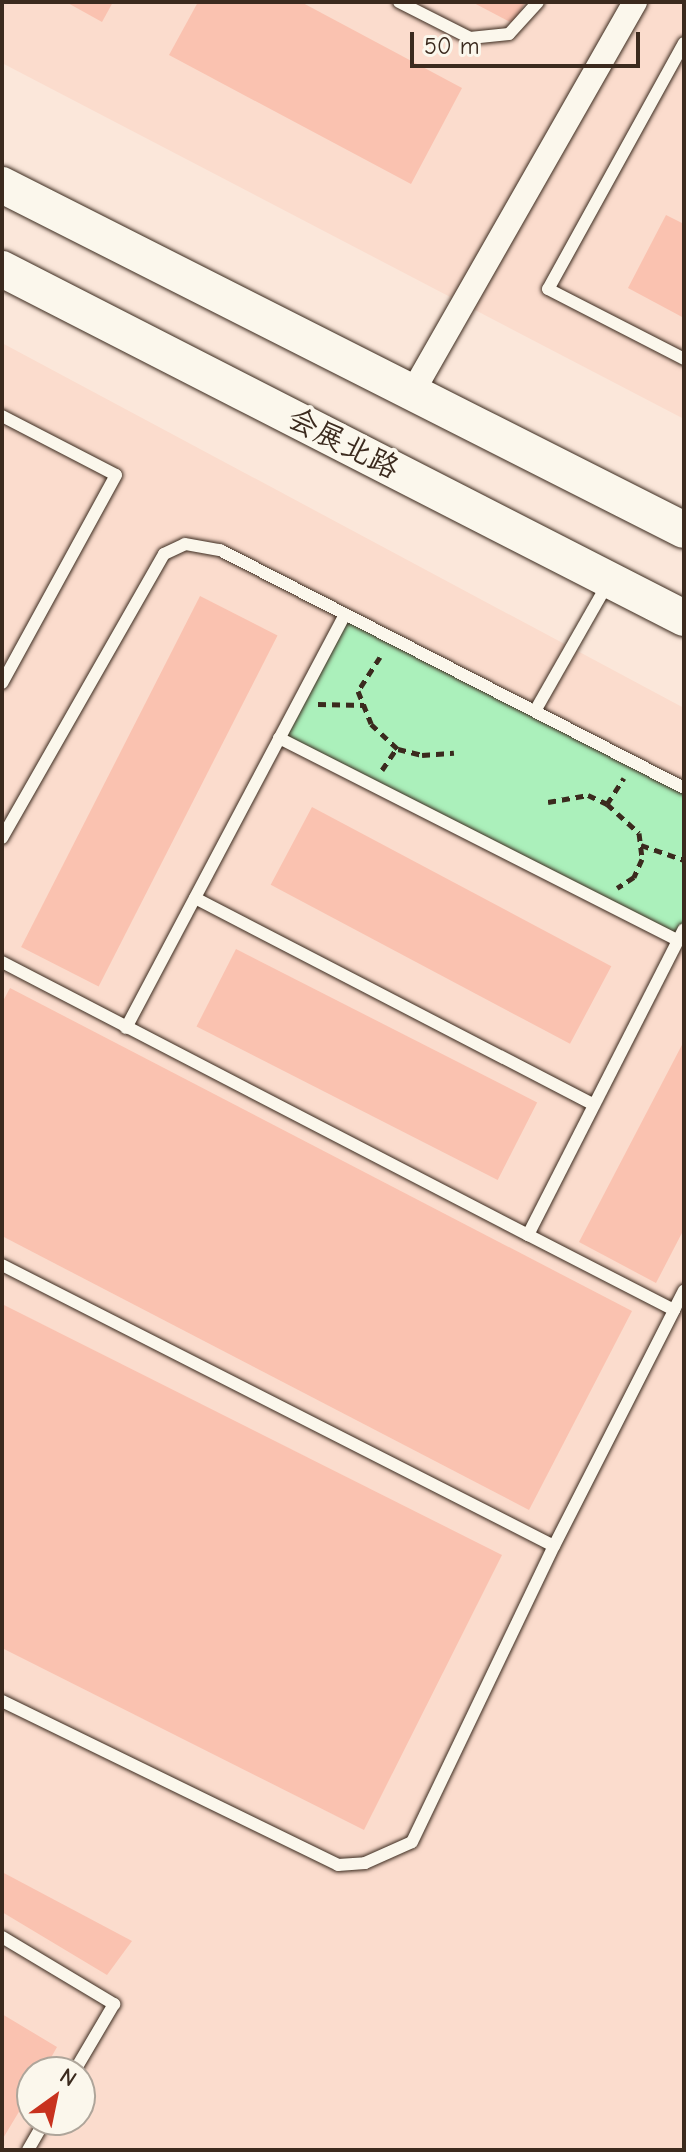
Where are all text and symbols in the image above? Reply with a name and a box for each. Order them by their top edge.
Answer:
scale bar [414,16,644,66]
text: 50 m [424,32,480,60]
street label: 会展北路 [281,401,405,487]
north arrow [16,2056,96,2136]
text: N [55,2063,81,2092]

